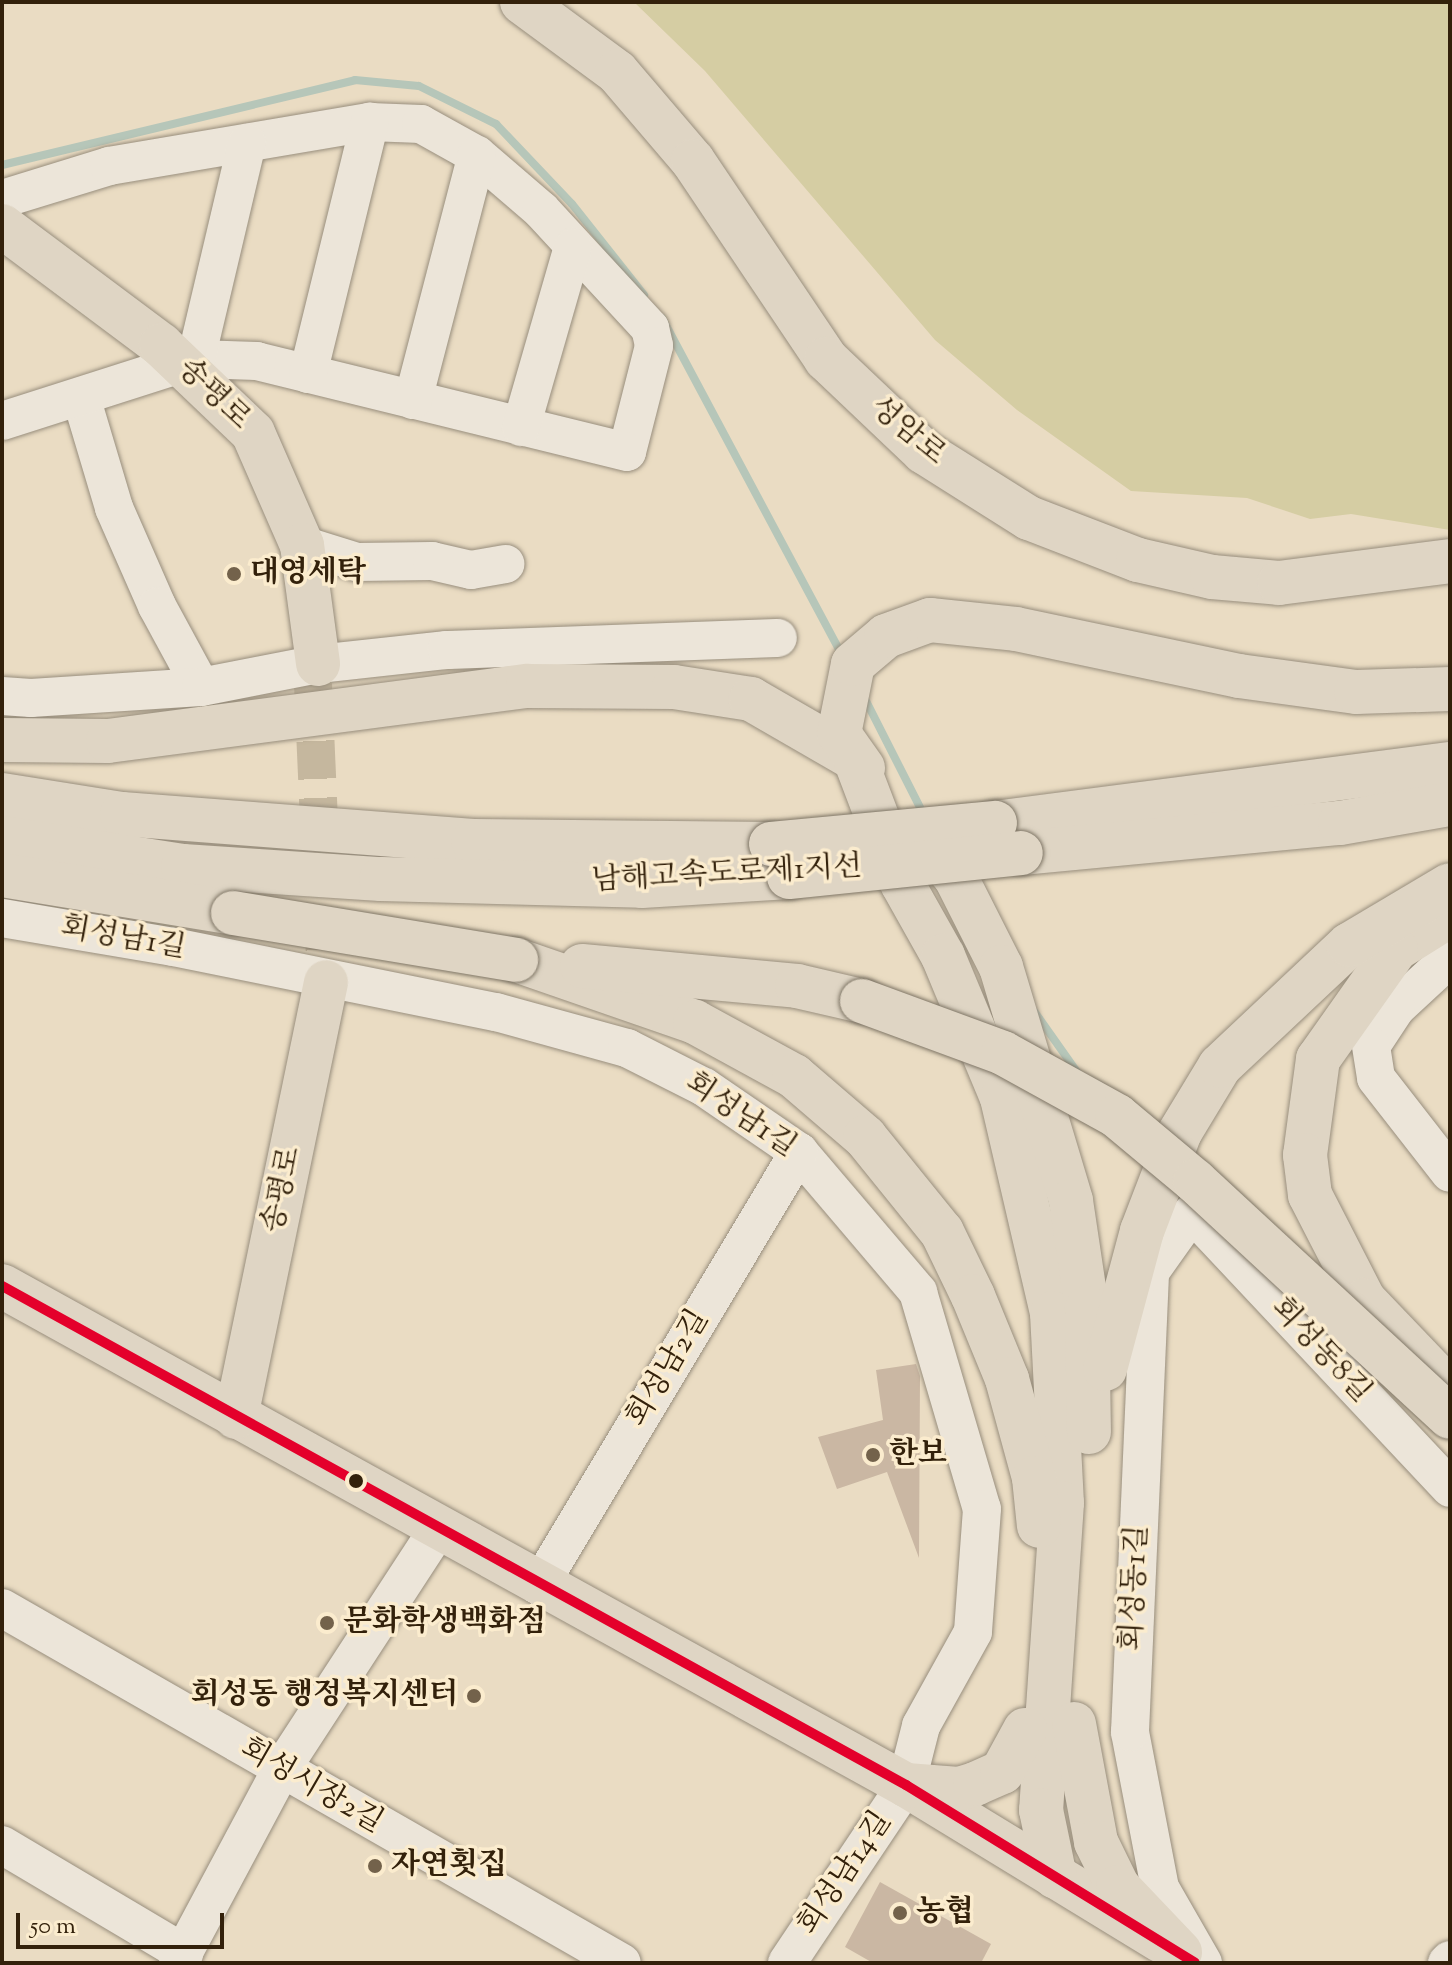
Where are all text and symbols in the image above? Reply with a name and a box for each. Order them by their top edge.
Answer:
street label: 송평로 [169,352,257,438]
street label: 성암로 [862,390,952,474]
place label: 대영세탁 [250,556,366,592]
marker: 대영세탁 [225,565,243,583]
street label: 남해고속도로제1지선 [591,850,863,900]
street label: 회성남1길 [58,910,188,968]
street label: 회성남1길 [678,1066,802,1166]
street label: 송평로 [256,1144,310,1236]
street label: 회성동8길 [1262,1291,1378,1411]
street label: 회성남2길 [620,1304,718,1434]
place label: 한보 [889,1437,947,1473]
marker: 한보 [864,1446,882,1464]
unlabelled marker [348,1473,364,1489]
street label: 회성동1길 [1115,1524,1157,1652]
place label: 문화학생백화점 [343,1605,546,1641]
marker: 문화학생백화점 [318,1614,336,1632]
place label: 회성동 행정복지센터 [191,1678,458,1714]
marker: 회성동 행정복지센터 [465,1687,483,1705]
street label: 회성시장2길 [233,1732,389,1842]
street label: 회성남14길 [792,1805,900,1943]
place label: 자연횟집 [391,1848,507,1884]
marker: 자연횟집 [366,1857,384,1875]
place label: 농협 [916,1895,974,1931]
scale bar [20,1897,228,1947]
marker: 농협 [891,1904,909,1922]
text: 50 m [30,1910,76,1944]

